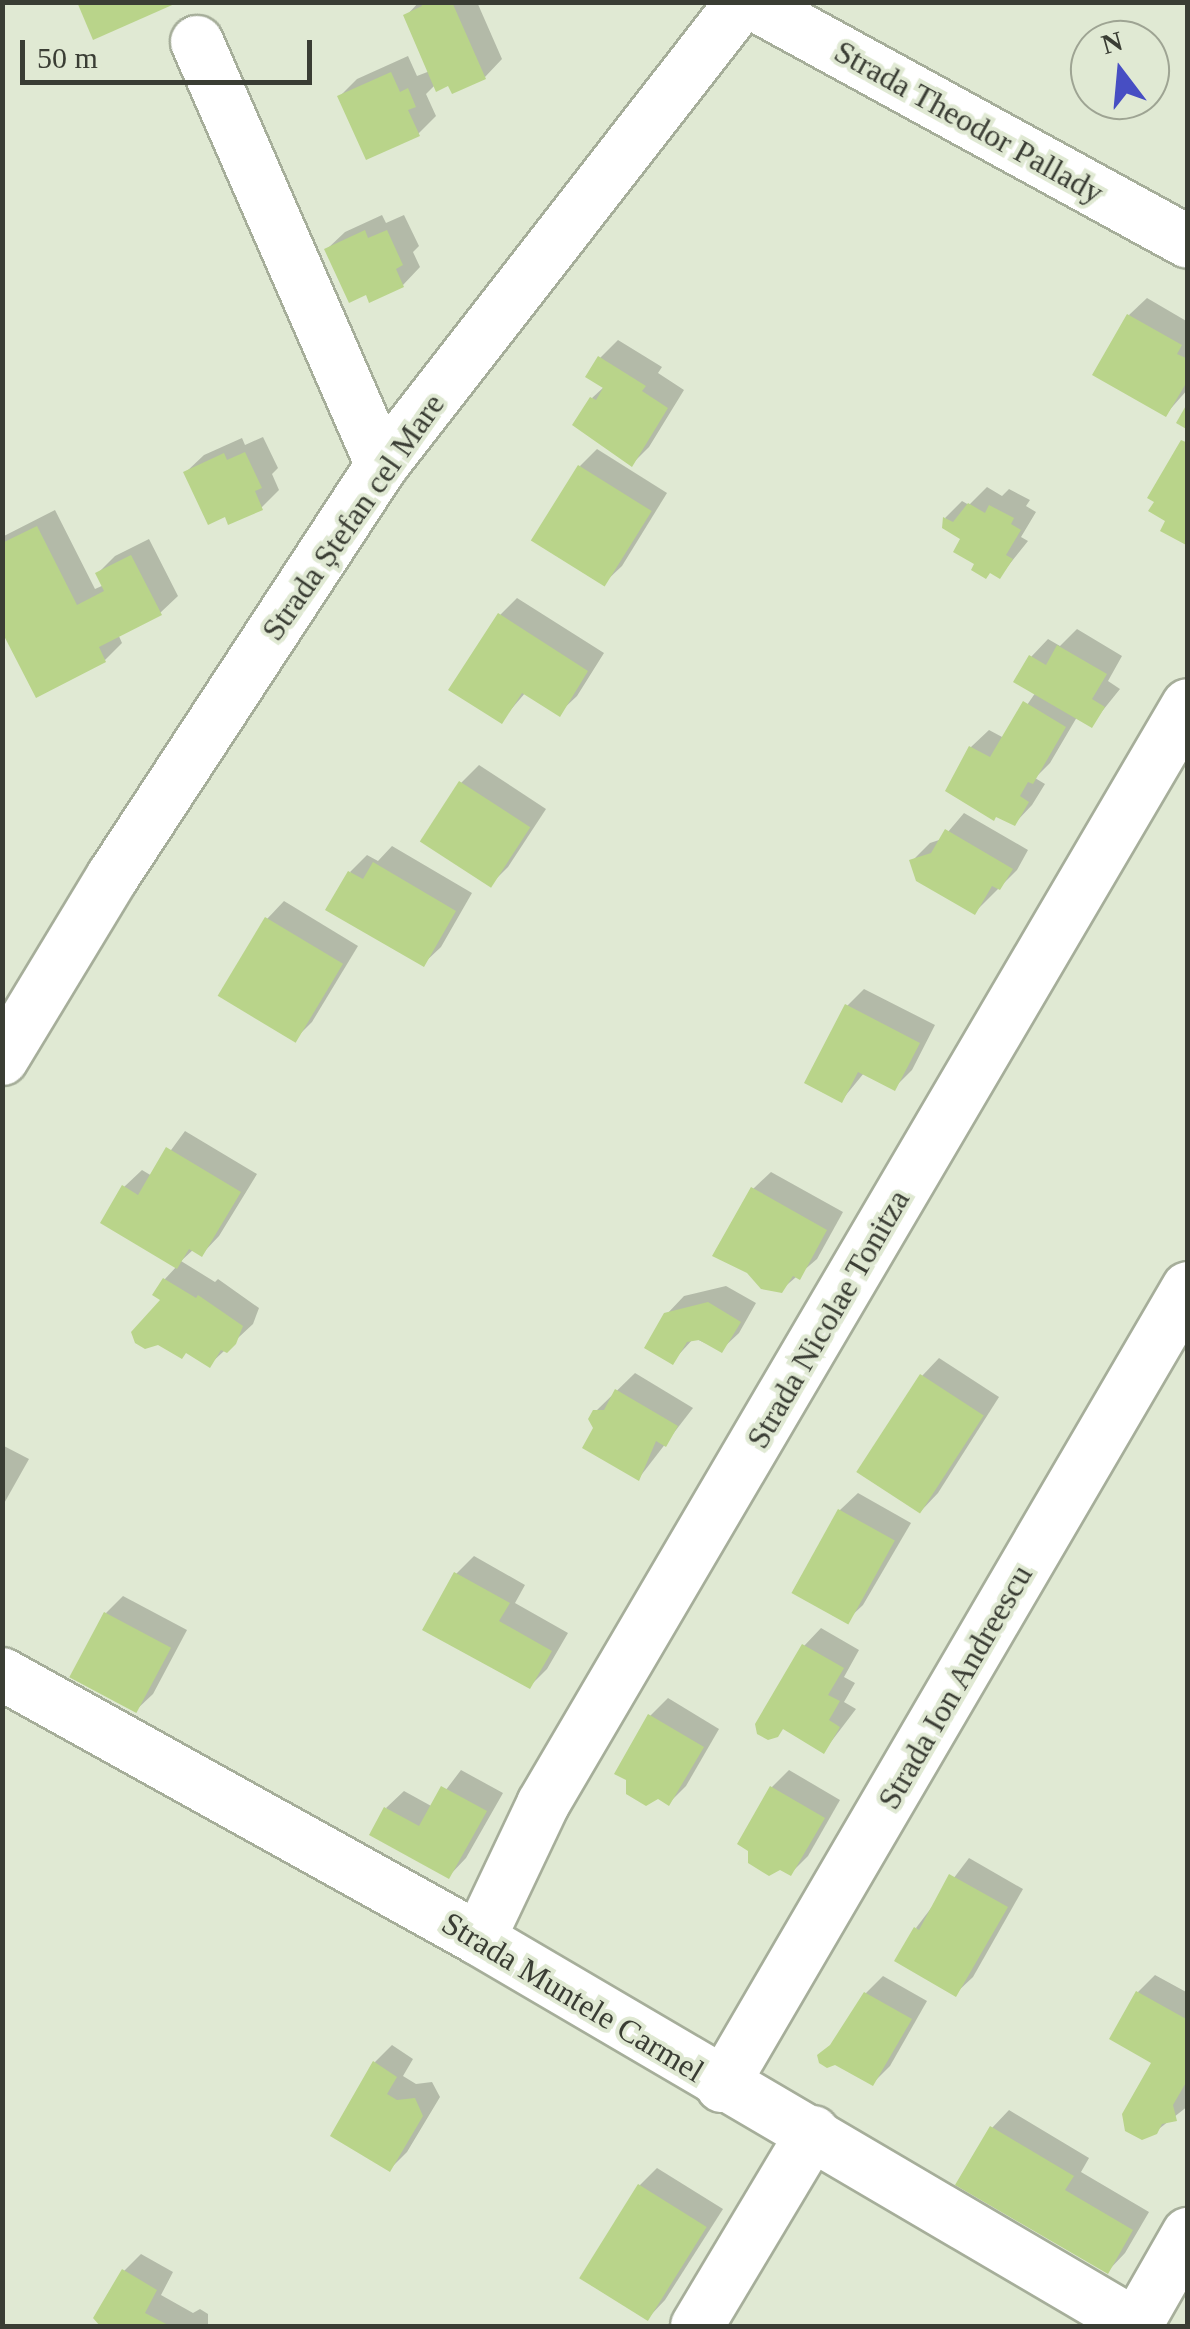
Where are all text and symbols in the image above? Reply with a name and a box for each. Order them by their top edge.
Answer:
scale bar [25,20,318,82]
north arrow [1070,20,1170,120]
text: N [1098,25,1126,60]
street label: Strada Theodor Pallady [828,32,1110,212]
text: 50 m [37,41,98,74]
street label: Strada Ștefan cel Mare [253,386,453,648]
street label: Strada Nicolae Tonitza [738,1183,918,1455]
street label: Strada Ion Andreescu [869,1557,1041,1817]
street label: Strada Muntele Carmel [435,1904,711,2090]

